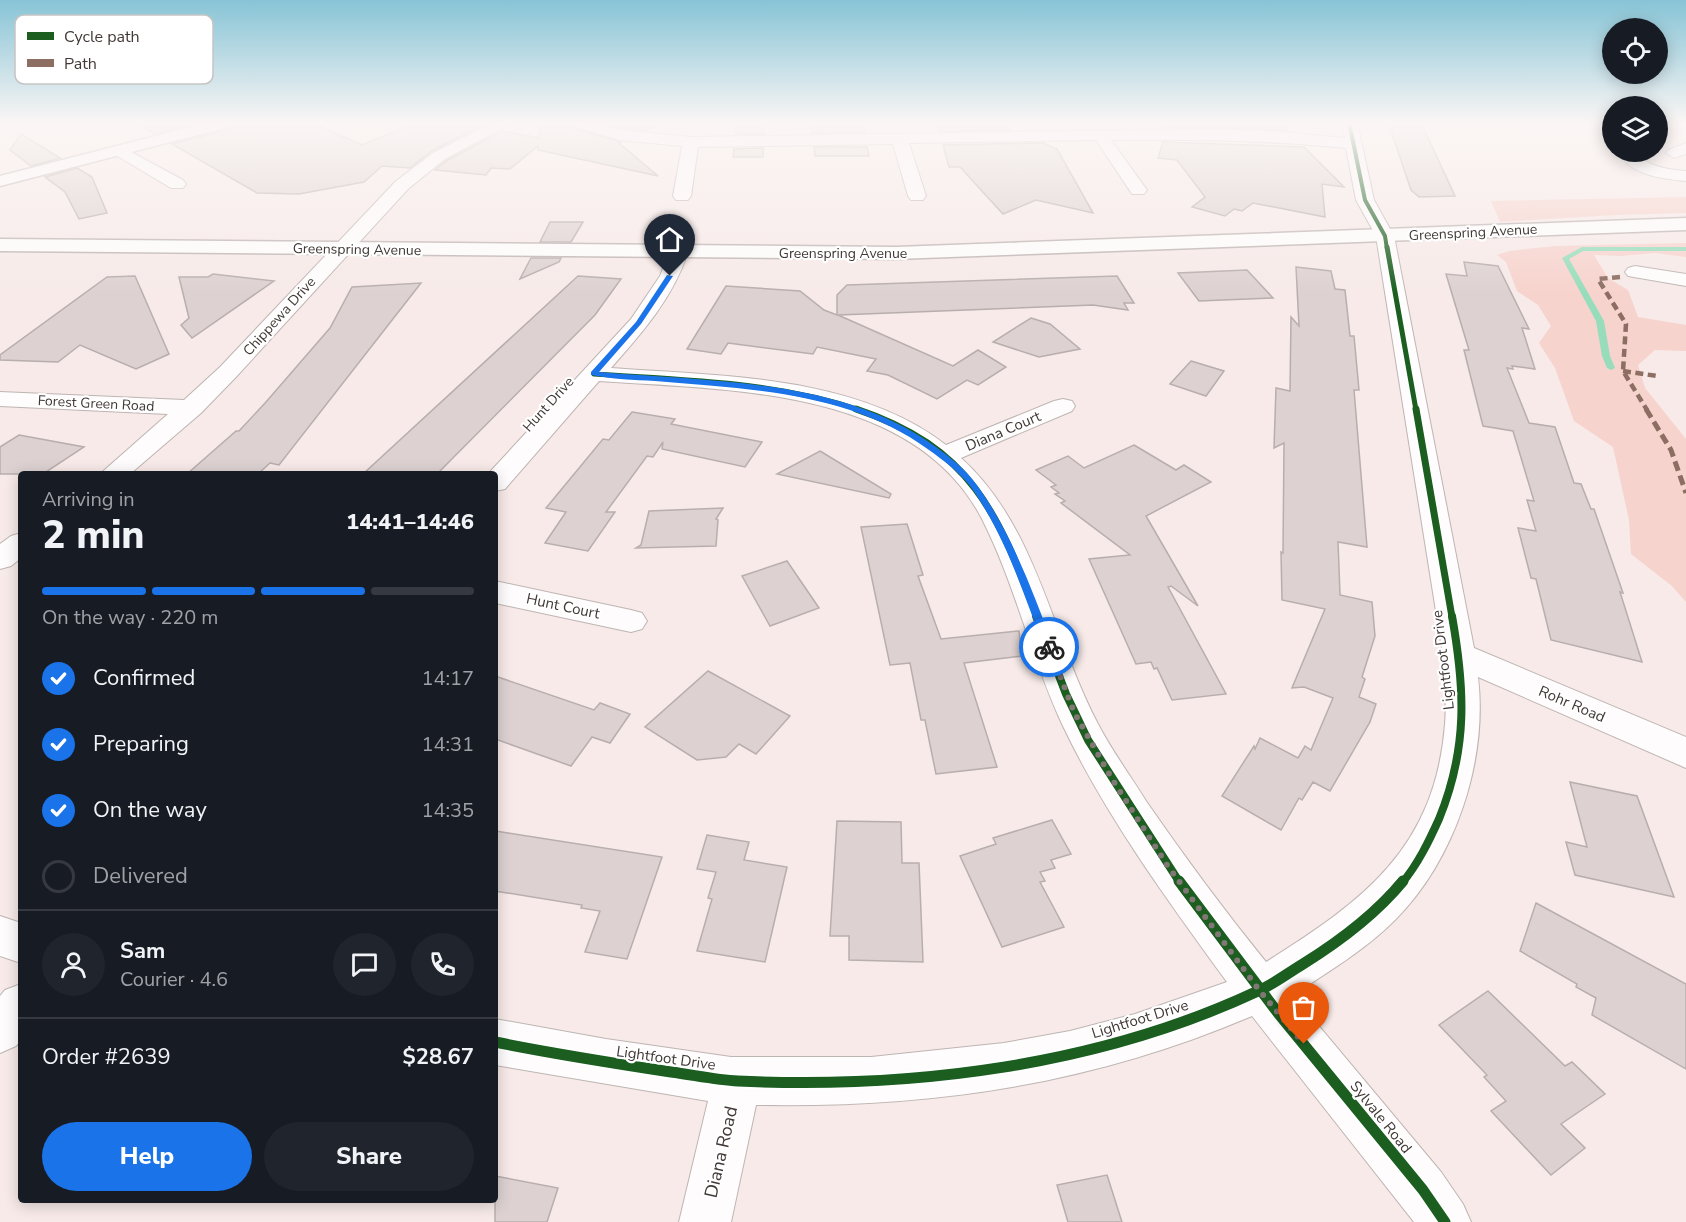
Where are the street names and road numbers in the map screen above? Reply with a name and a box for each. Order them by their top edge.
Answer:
street label: Greenspring Avenue [1408,220,1538,245]
street label: Greenspring Avenue [293,239,421,260]
street label: Greenspring Avenue [779,244,907,263]
street label: Chippewa Drive [239,273,320,360]
street label: Hunt Drive [519,373,578,436]
street label: Forest Green Road [37,391,155,416]
street label: Diana Court [962,406,1045,456]
street label: Hunt Court [524,588,602,624]
street label: Lightfoot Drive [1427,609,1459,711]
street label: Rohr Road [1535,681,1609,727]
street label: Lightfoot Drive [1089,995,1191,1043]
street label: Lightfoot Drive [615,1041,717,1075]
street label: Sylvale Road [1346,1077,1416,1157]
street label: Diana Road [699,1104,743,1200]

